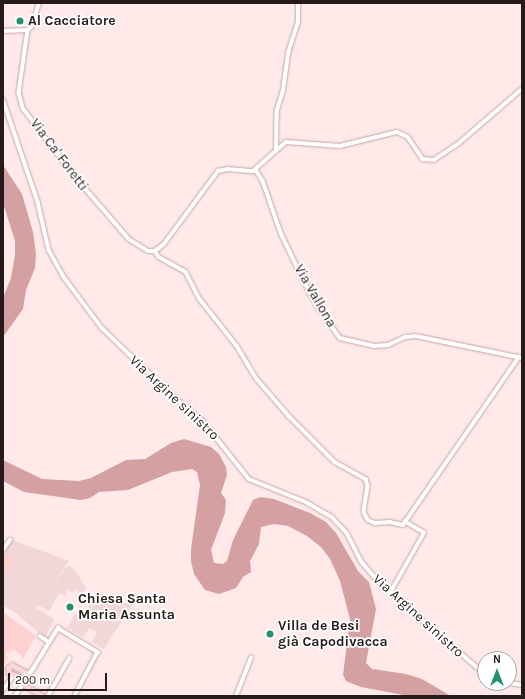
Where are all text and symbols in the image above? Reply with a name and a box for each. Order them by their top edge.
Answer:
place label: Al Cacciatore [28,13,116,29]
marker: Al Cacciatore [15,16,25,26]
street label: Via Ca' Foretti [26,116,92,194]
street label: Via Vallona [290,262,340,330]
street label: Via Argine sinistro [126,352,222,444]
street label: Via Argine sinistro [369,571,467,661]
place label: Chiesa Santa Maria Assunta [78,591,175,624]
marker: Chiesa Santa Maria Assunta [65,602,75,612]
place label: Villa de Besi già Capodivacca [278,618,388,650]
marker: Villa de Besi già Capodivacca [265,629,275,639]
north arrow [477,651,517,691]
text: N [493,653,501,666]
scale bar [10,665,109,691]
text: 200 m [15,673,50,687]

